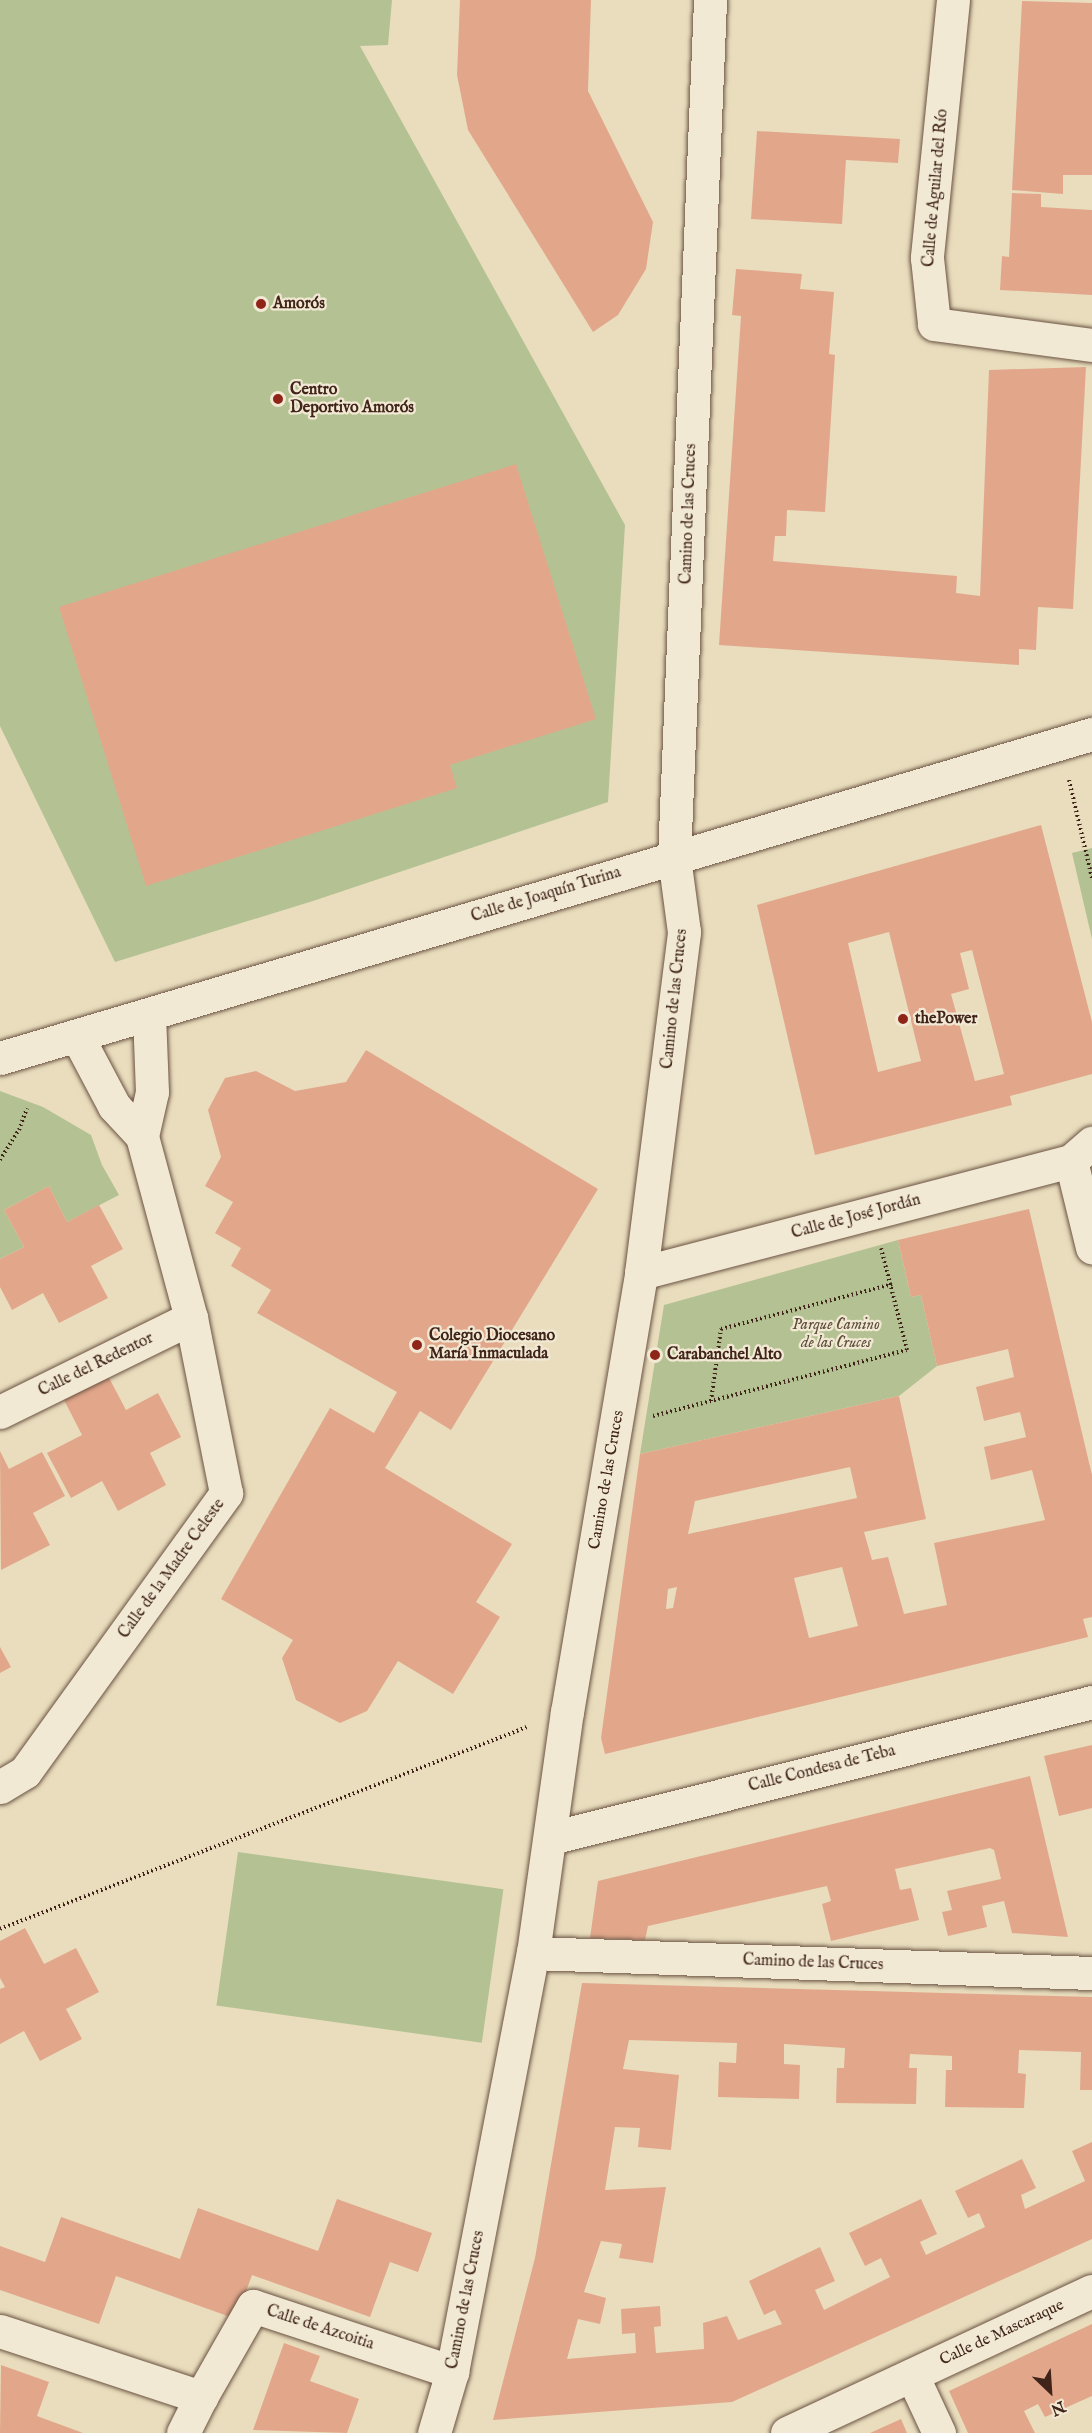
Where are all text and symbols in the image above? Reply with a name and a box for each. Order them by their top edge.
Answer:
street label: Calle de Aguilar del Río [920,108,952,268]
place label: Amorós [273,294,325,314]
marker: Amorós [254,297,268,311]
place label: Centro Deportivo Amorós [290,380,414,418]
marker: Centro Deportivo Amorós [271,392,285,406]
street label: Camino de las Cruces [677,443,701,585]
street label: Calle de Joaquín Turina [469,863,623,927]
street label: Camino de las Cruces [658,928,692,1070]
place label: thePower [915,1009,977,1029]
marker: thePower [896,1012,910,1026]
street label: Calle de José Jordán [789,1191,923,1243]
park label: Parque Camino de las Cruces [792,1315,880,1353]
place label: Colegio Diocesano María Inmaculada [429,1326,555,1364]
street label: Calle del Redentor [35,1329,157,1401]
marker: Colegio Diocesano María Inmaculada [410,1338,424,1352]
place label: Carabanchel Alto [667,1345,782,1365]
marker: Carabanchel Alto [648,1348,662,1362]
street label: Camino de las Cruces [585,1409,629,1551]
street label: Calle de la Madre Celeste [115,1495,229,1643]
street label: Calle Condesa de Teba [747,1741,897,1797]
street label: Camino de las Cruces [742,1951,884,1975]
street label: Camino de las Cruces [443,2229,489,2371]
street label: Calle de Mascaraque [937,2296,1067,2370]
street label: Calle de Azcoitia [264,2302,376,2354]
north arrow [1020,2361,1080,2421]
text: N [1047,2395,1068,2419]

